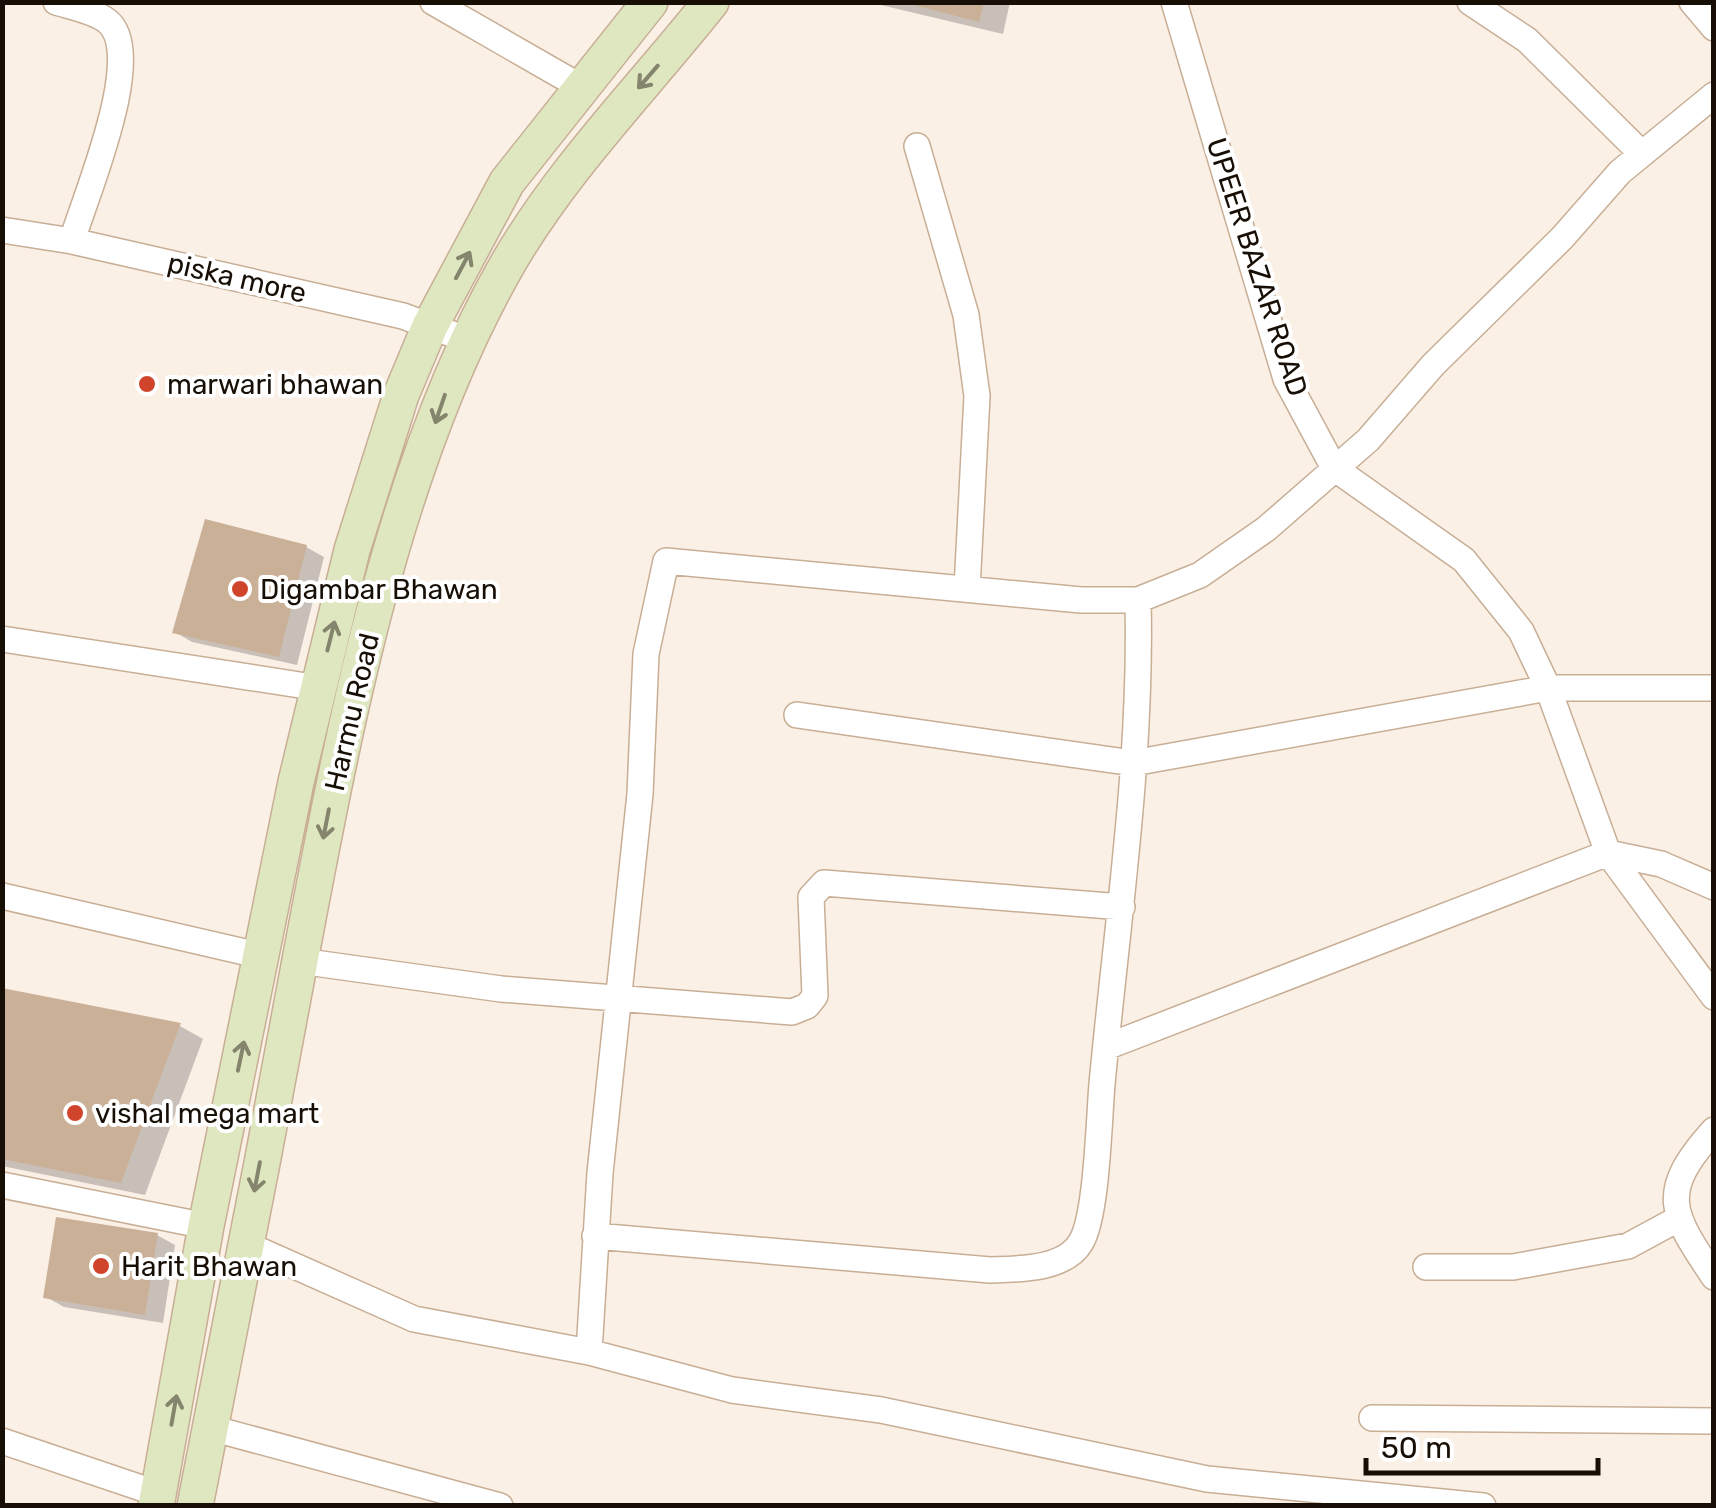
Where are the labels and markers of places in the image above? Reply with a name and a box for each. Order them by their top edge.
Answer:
place label: marwari bhawan [167,368,383,401]
marker: marwari bhawan [136,373,158,395]
place label: Digambar Bhawan [260,573,498,606]
marker: Digambar Bhawan [229,578,251,600]
place label: vishal mega mart [95,1097,319,1130]
marker: vishal mega mart [64,1102,86,1124]
place label: Harit Bhawan [121,1250,297,1283]
marker: Harit Bhawan [90,1255,112,1277]

